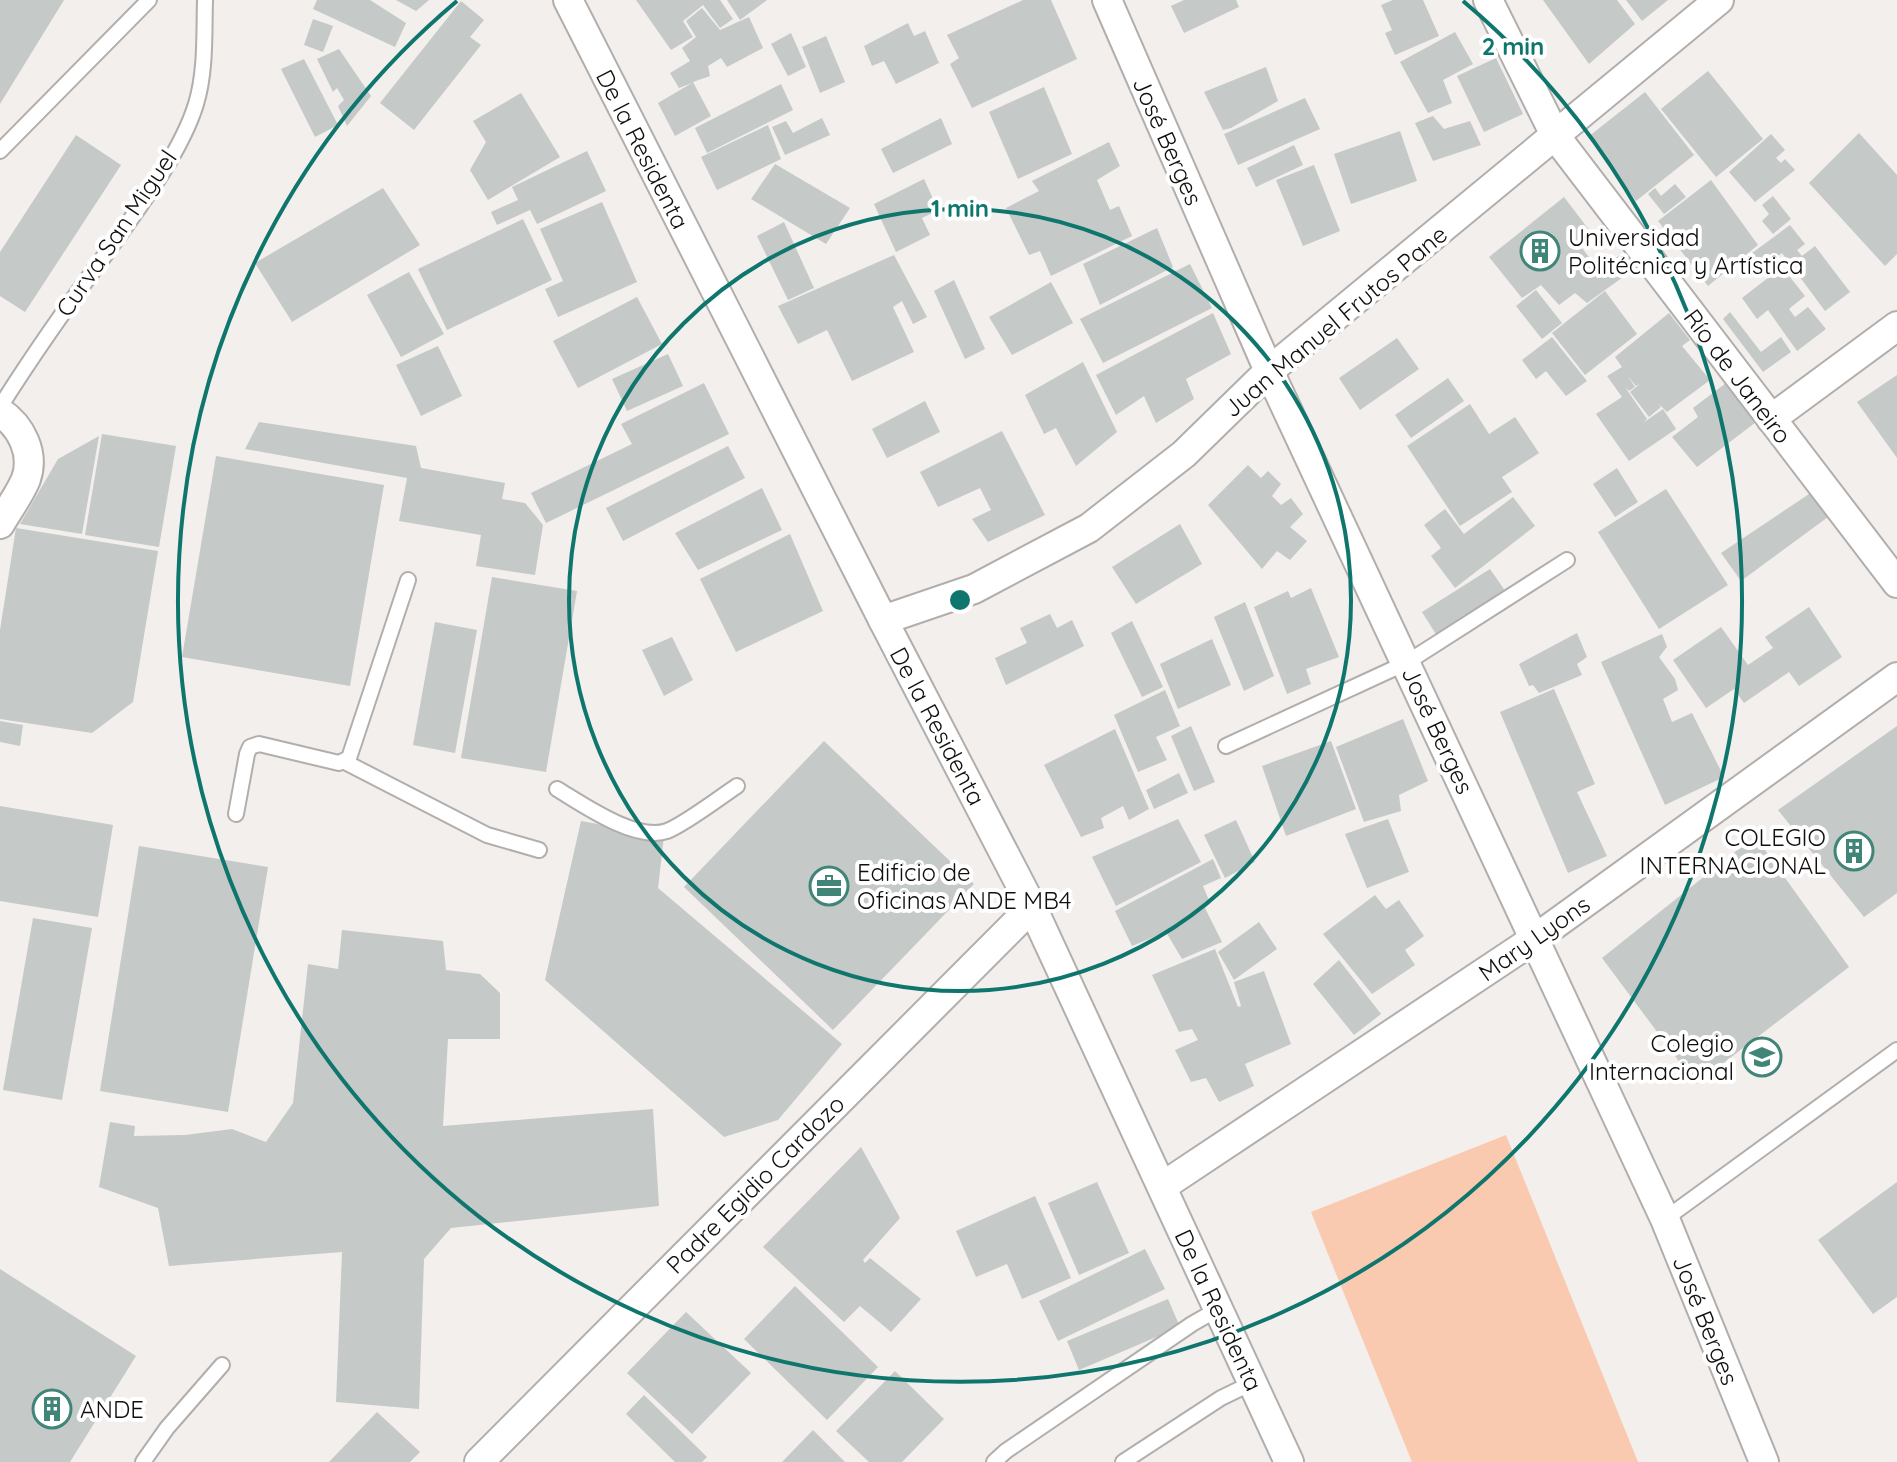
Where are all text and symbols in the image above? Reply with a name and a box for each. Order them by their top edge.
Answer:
text: 2 min [1482,31,1544,61]
street label: De la Residenta [590,64,696,234]
street label: José Berges [1126,72,1210,210]
street label: Curva San Miguel [49,144,183,322]
text: 1 min [931,193,989,223]
street label: Juan Manuel Frutos Pane [1217,219,1453,423]
place label: Universidad Politécnica y Artística [1568,222,1804,280]
building icon: Universidad Politécnica y Artística [1519,230,1561,272]
street label: Río de Janeiro [1678,303,1798,449]
centre of rings [946,586,974,614]
street label: De la Residenta [884,642,992,810]
street label: José Berges [1395,662,1481,798]
place label: COLEGIO INTERNACIONAL [1640,822,1826,880]
building icon: COLEGIO INTERNACIONAL [1833,830,1875,872]
place label: Edificio de Oficinas ANDE MB4 [857,857,1072,915]
office icon: Edificio de Oficinas ANDE MB4 [808,865,850,907]
street label: Mary Lyons [1472,889,1596,987]
place label: Colegio Internacional [1589,1028,1734,1086]
school or university icon: Colegio Internacional [1741,1036,1783,1078]
street label: Padre Egidio Cardozo [660,1089,850,1279]
street label: De la Residenta [1168,1224,1270,1396]
street label: José Berges [1666,1251,1746,1389]
building icon: ANDE [31,1388,73,1430]
place label: ANDE [80,1394,144,1424]

